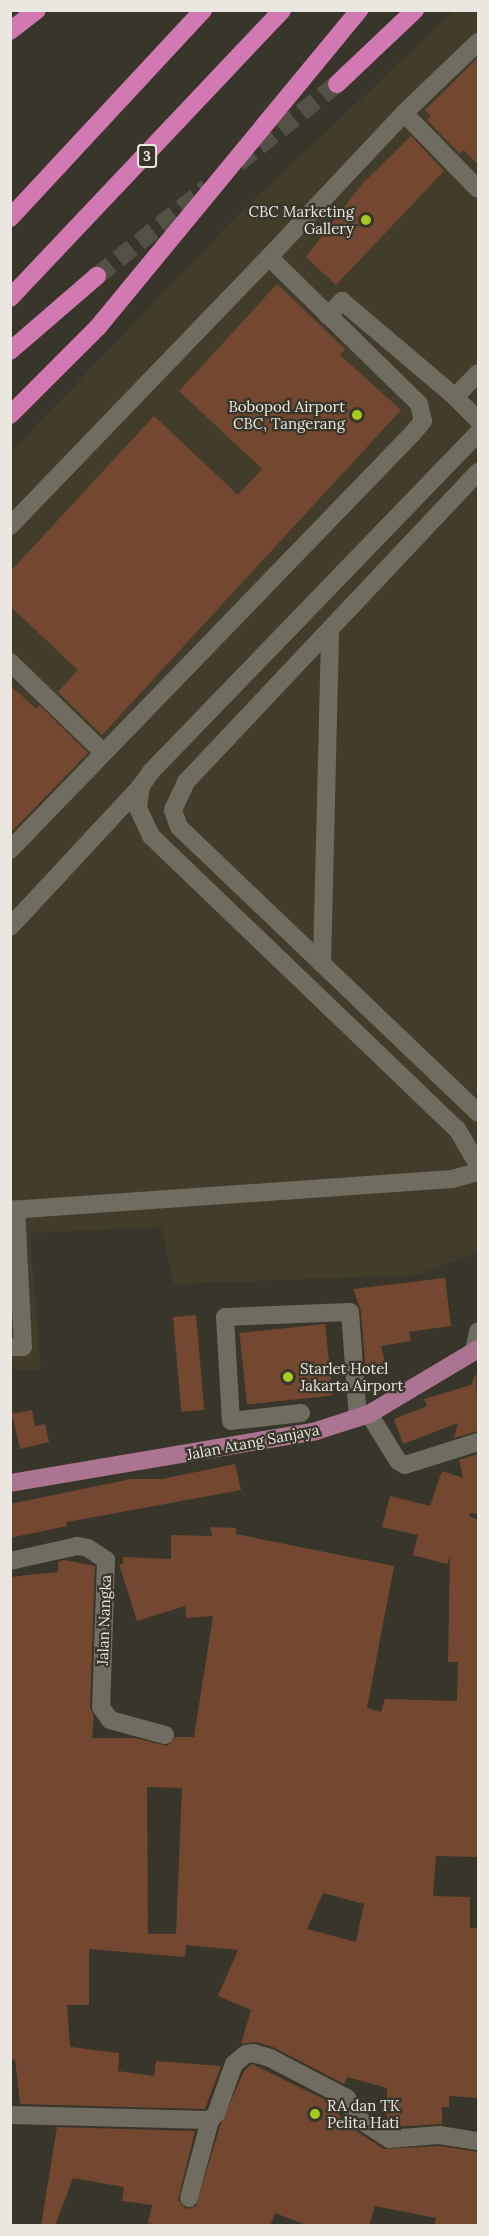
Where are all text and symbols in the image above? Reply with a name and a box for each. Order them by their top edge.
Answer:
road number: 3 [136,145,158,167]
place label: CBC Marketing Gallery [248,202,354,237]
marker: CBC Marketing Gallery [359,213,373,227]
place label: Bobopod Airport CBC, Tangerang [229,397,345,432]
marker: Bobopod Airport CBC, Tangerang [350,408,364,422]
place label: Starlet Hotel Jakarta Airport [300,1359,403,1394]
marker: Starlet Hotel Jakarta Airport [281,1370,295,1384]
street label: Jalan Atang Sanjaya [185,1420,321,1464]
street label: Jalan Nangka [93,1574,115,1666]
place label: RA dan TK Pelita Hati [327,2096,400,2131]
marker: RA dan TK Pelita Hati [308,2107,322,2121]

